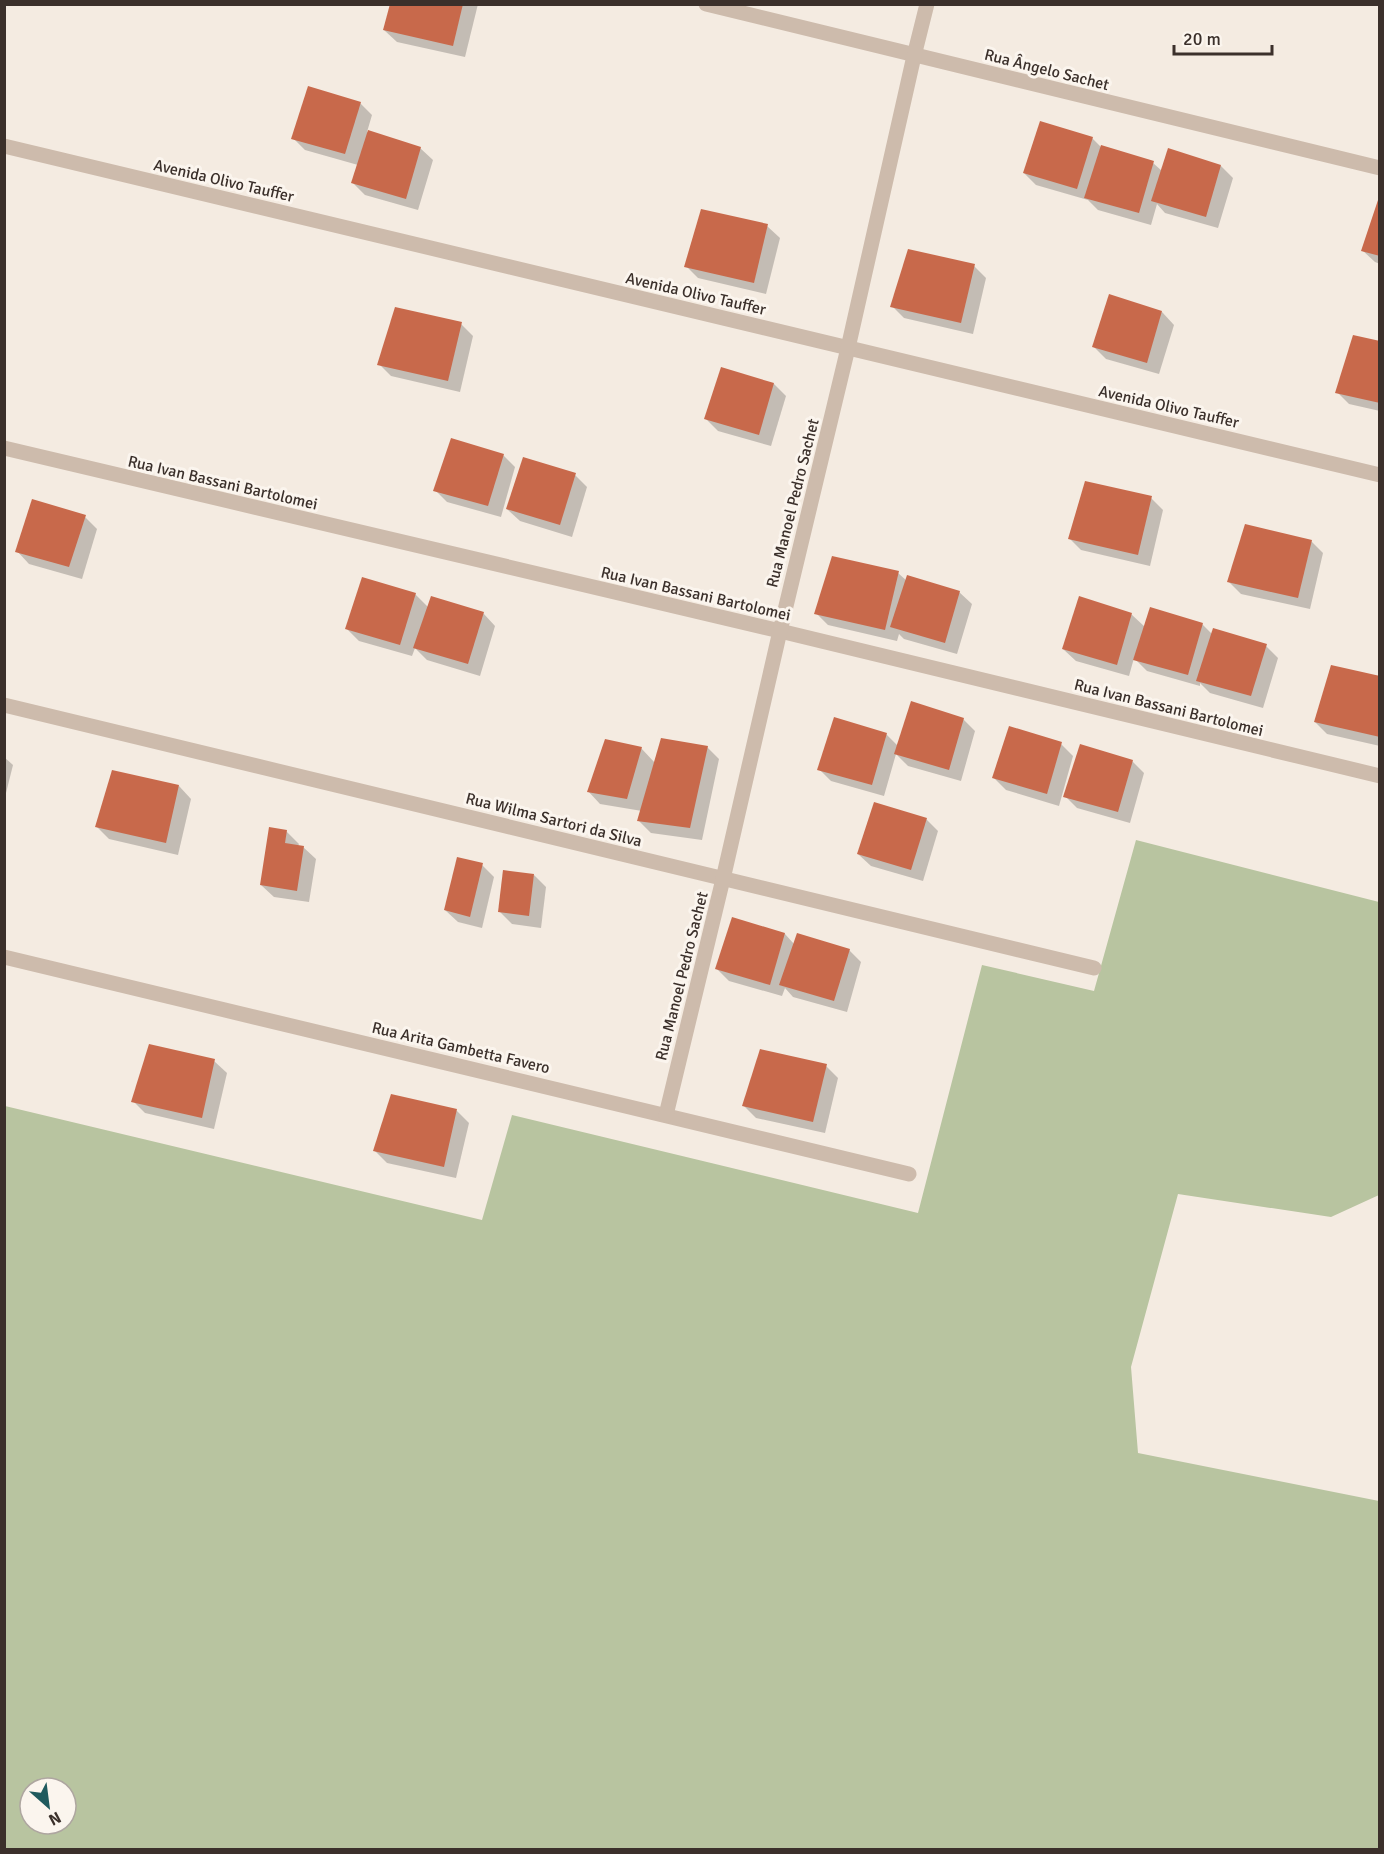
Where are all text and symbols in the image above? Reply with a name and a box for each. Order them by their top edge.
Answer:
scale bar [1174,18,1272,56]
text: 20 m [1183,28,1221,50]
street label: Rua Ângelo Sachet [982,45,1112,95]
street label: Avenida Olivo Tauffer [152,155,296,207]
street label: Avenida Olivo Tauffer [624,268,768,320]
street label: Avenida Olivo Tauffer [1097,381,1241,433]
street label: Rua Manoel Pedro Sachet [762,416,824,590]
street label: Rua Ivan Bassani Bartolomei [126,451,320,515]
street label: Rua Ivan Bassani Bartolomei [599,562,793,626]
street label: Rua Ivan Bassani Bartolomei [1072,675,1265,741]
street label: Rua Wilma Sartori da Silva [464,788,644,852]
street label: Rua Manoel Pedro Sachet [651,889,713,1063]
street label: Rua Arita Gambetta Favero [370,1018,552,1078]
north arrow [18,1776,78,1836]
text: N [45,1807,64,1830]

